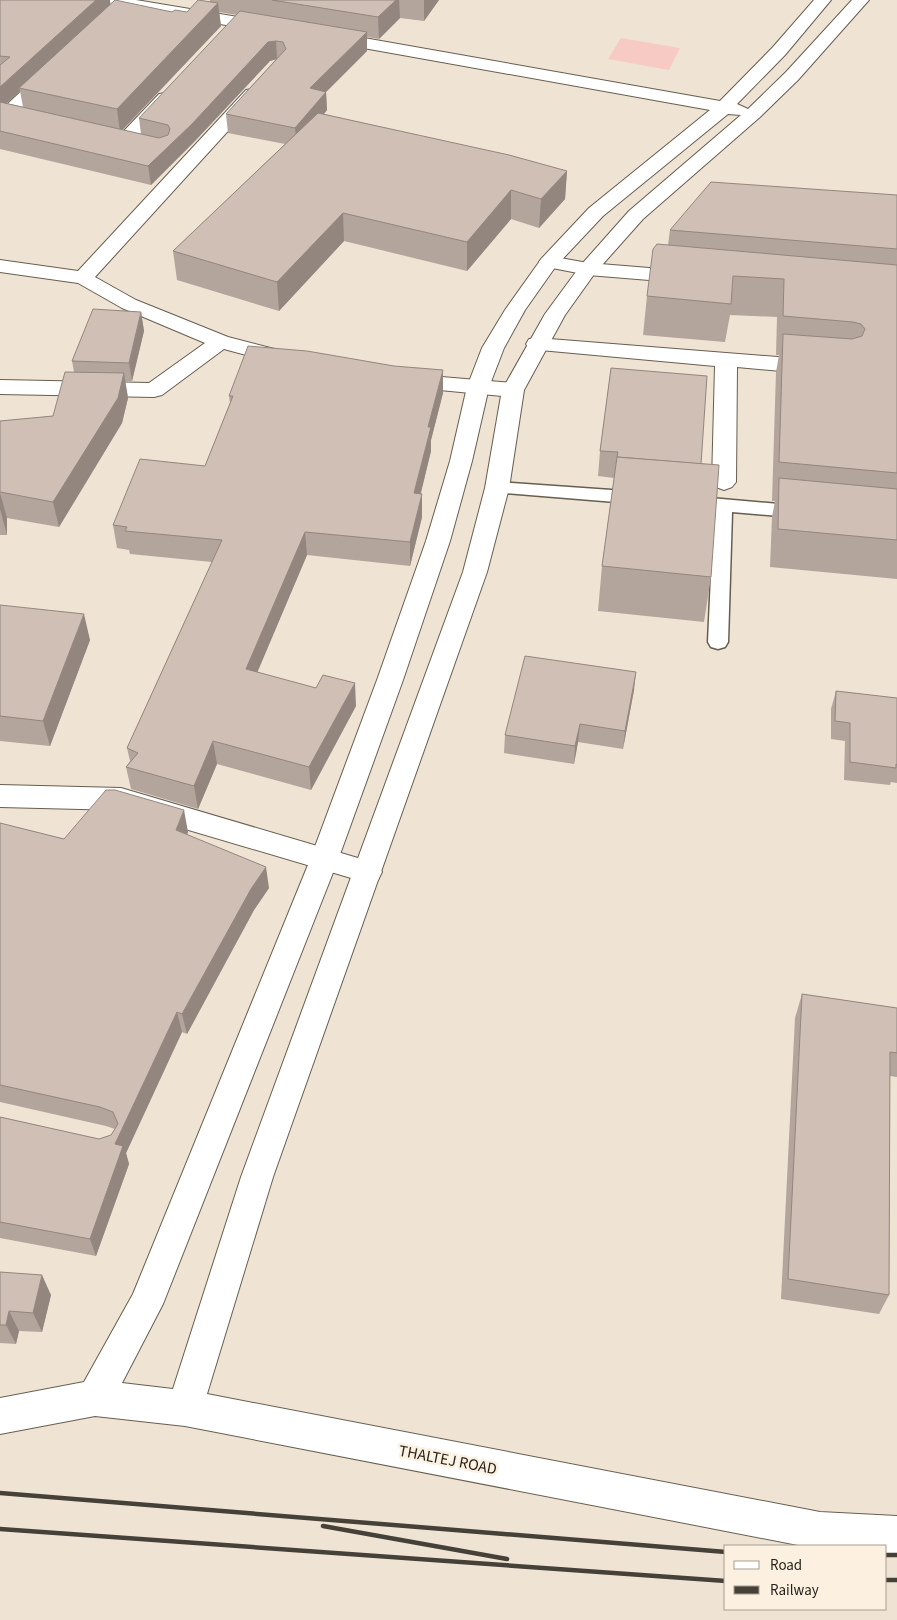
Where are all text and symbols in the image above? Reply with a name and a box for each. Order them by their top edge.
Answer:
street label: THALTEJ ROAD [397,1440,499,1480]
legend [724,1545,887,1610]
text: Road [770,1555,802,1576]
text: Railway [770,1580,819,1601]

